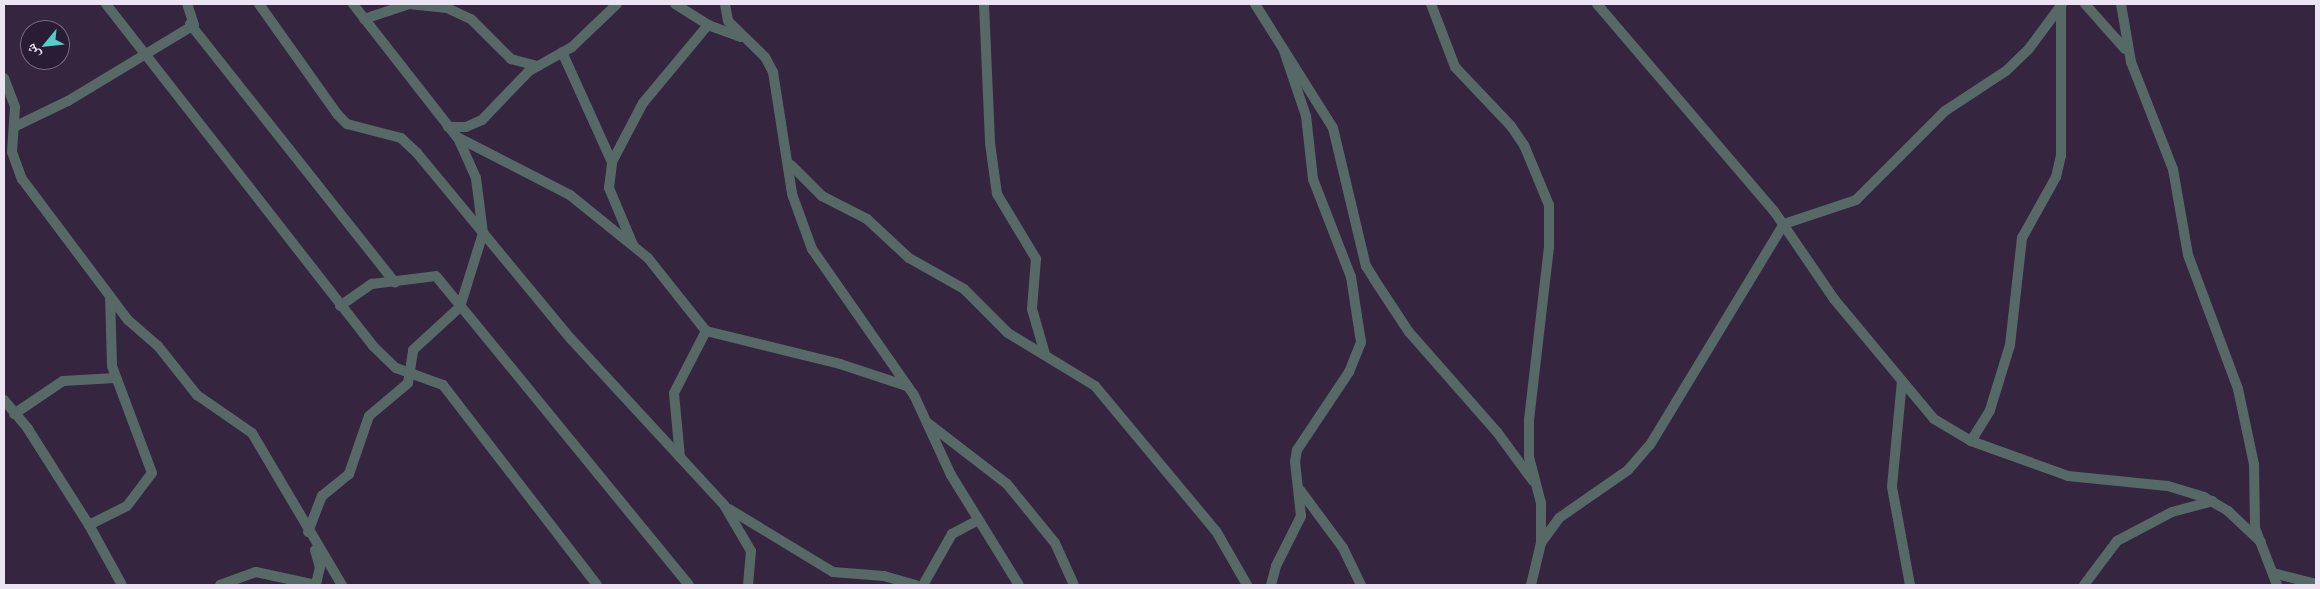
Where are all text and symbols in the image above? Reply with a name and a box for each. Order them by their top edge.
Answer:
north arrow [20,20,70,70]
text: ش [20,41,44,63]

